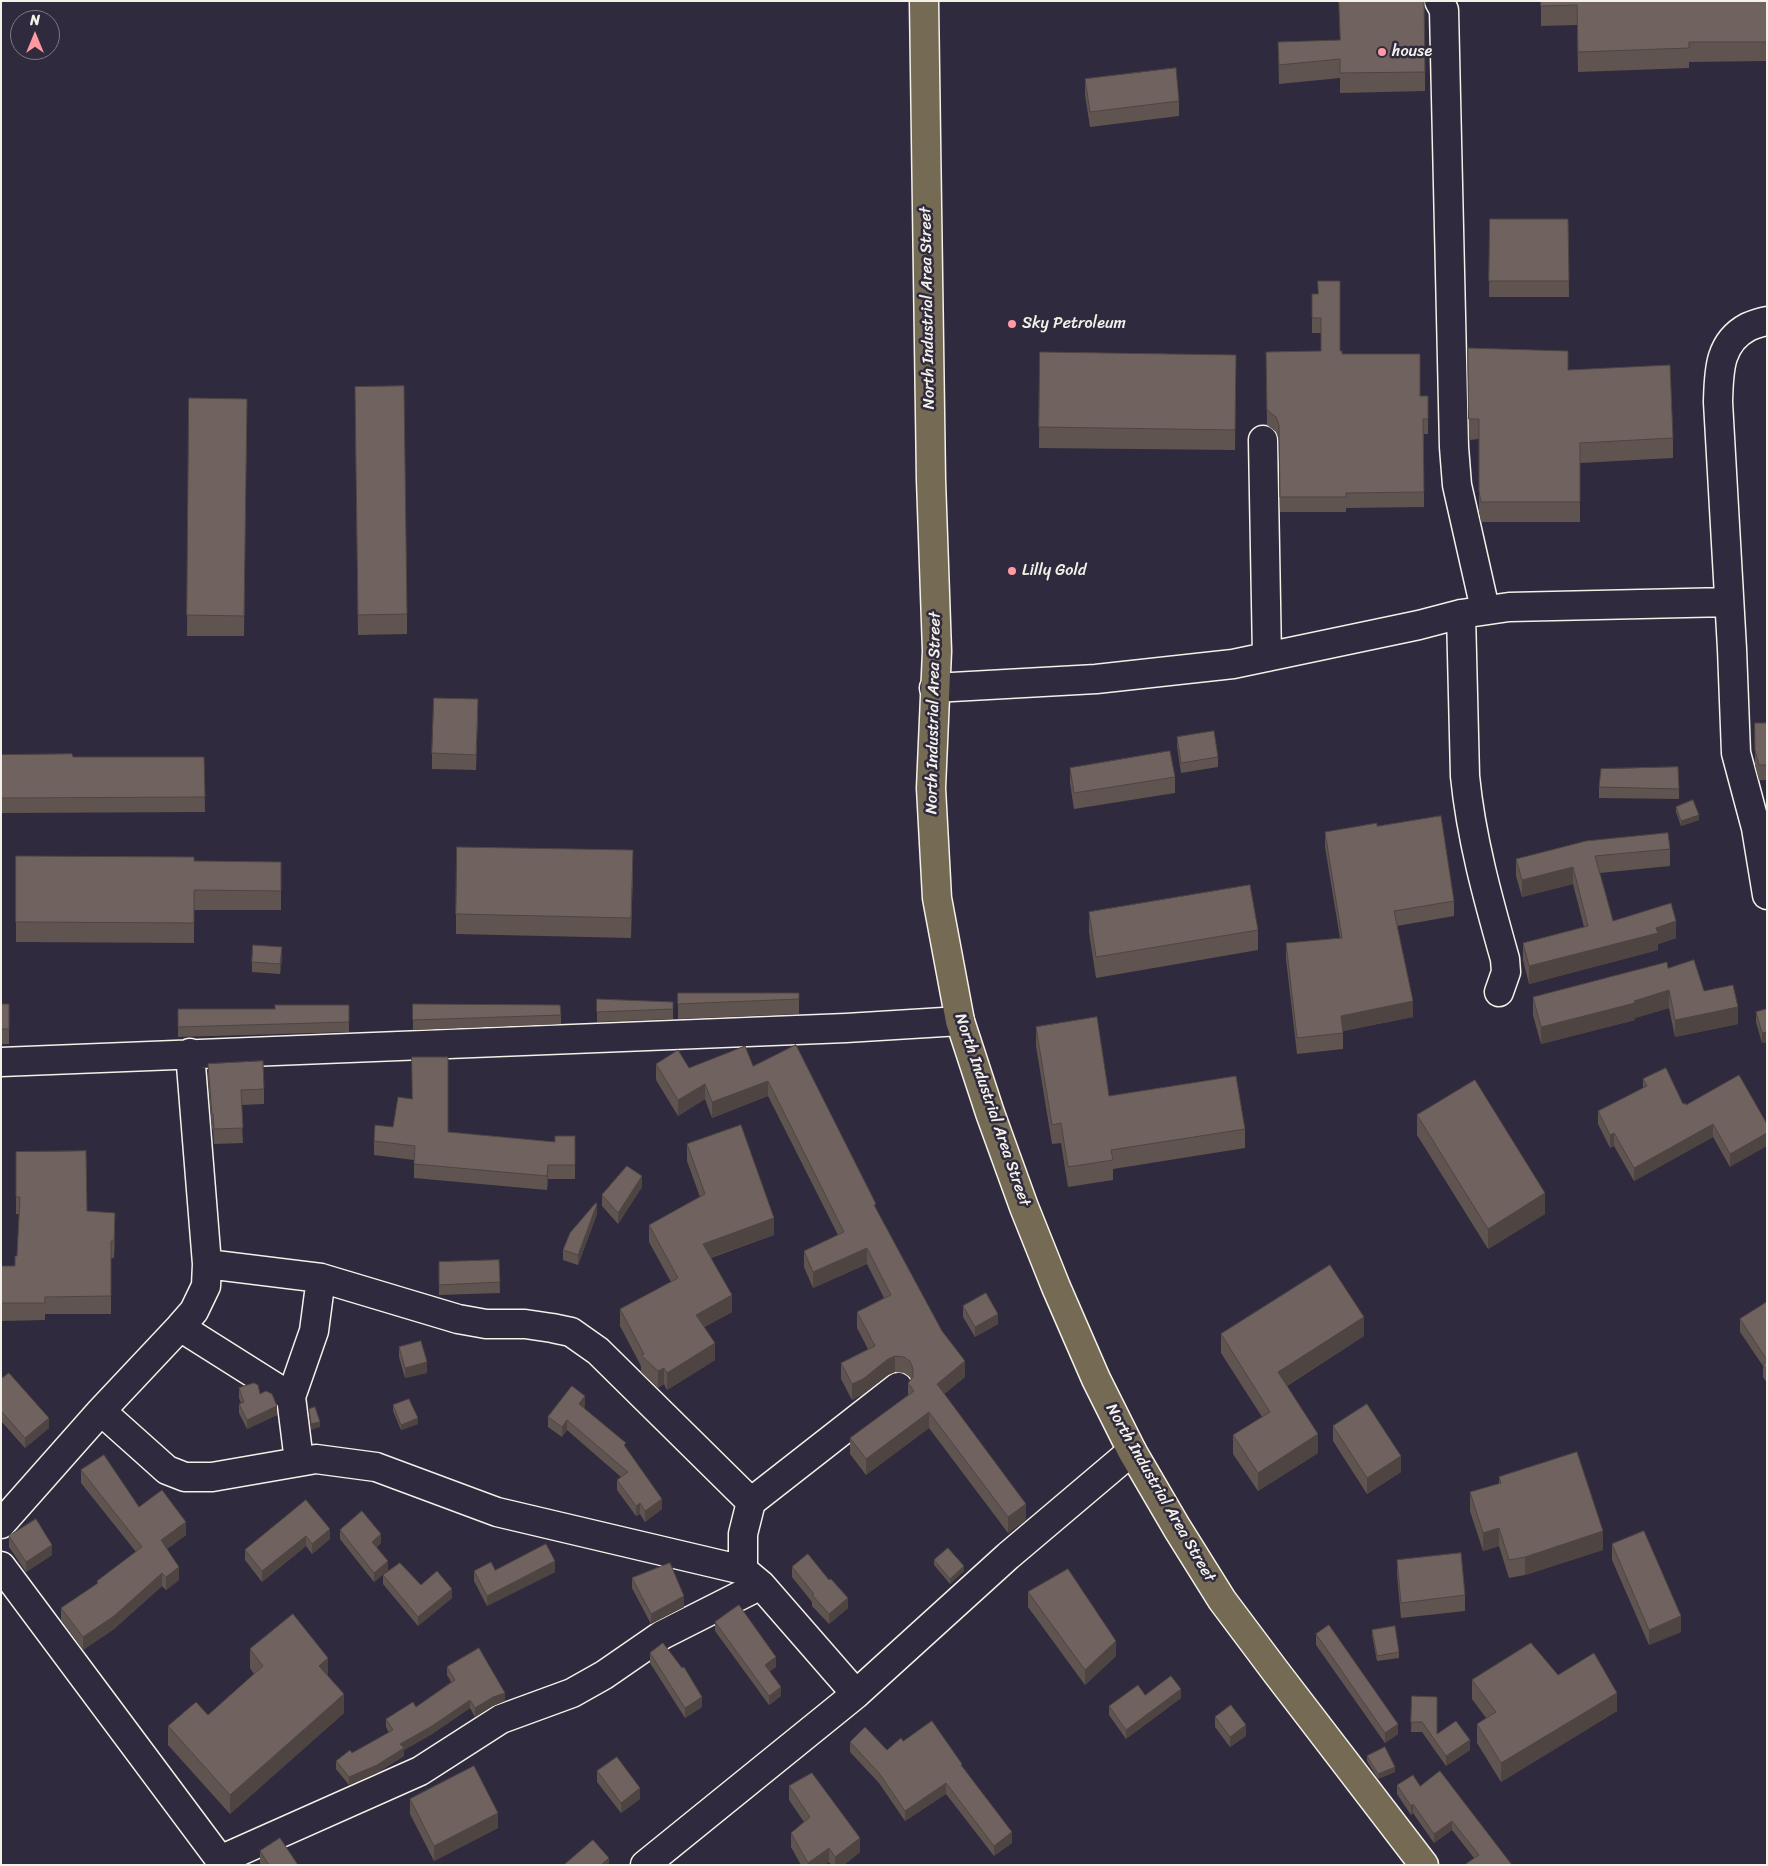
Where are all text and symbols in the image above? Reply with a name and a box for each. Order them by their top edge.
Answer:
text: N [30,8,40,33]
north arrow [10,10,60,60]
place label: house [1392,42,1432,62]
marker: house [1376,46,1388,58]
street label: North Industrial Area Street [917,207,939,409]
place label: Sky Petroleum [1022,314,1126,334]
marker: Sky Petroleum [1006,318,1018,330]
place label: Lilly Gold [1022,561,1086,581]
marker: Lilly Gold [1006,565,1018,577]
street label: North Industrial Area Street [923,612,945,814]
street label: North Industrial Area Street [950,1011,1034,1209]
street label: North Industrial Area Street [1101,1401,1219,1585]

